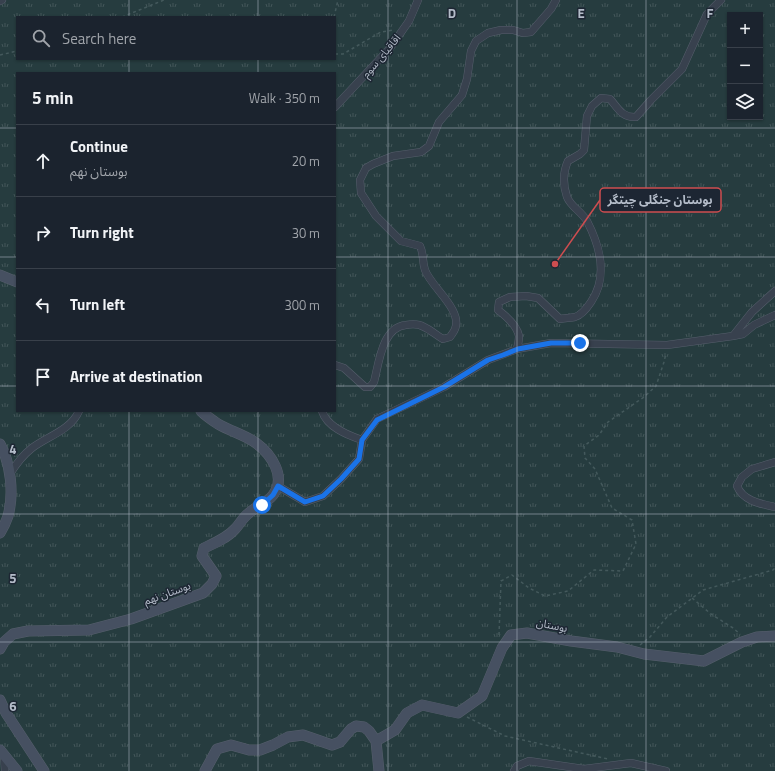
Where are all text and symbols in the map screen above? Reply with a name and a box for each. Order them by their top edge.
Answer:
text: D [448,3,456,23]
text: E [577,3,585,23]
text: F [707,3,714,23]
map controls [727,12,763,120]
button: + [727,12,763,48]
search box [16,16,336,60]
icon: search [30,27,52,49]
text: Search here [62,27,136,50]
street label: اقاقیای سوم [358,31,404,81]
button: − [727,48,763,84]
button: layers [727,84,763,120]
text: 5 min [32,85,73,111]
text: Walk · 350 m [249,88,320,108]
text: Continue [70,135,128,158]
icon: ahead [32,150,54,172]
text: 20 m [292,151,320,171]
text: بوستان نهم [70,161,128,181]
callout: بوستان جنگلی چیتگر [600,188,721,212]
text: بوستان جنگلی چیتگر [606,190,713,209]
text: Turn right [70,221,134,244]
icon: right [32,222,54,244]
text: 30 m [292,223,320,243]
text: Turn left [70,293,125,316]
icon: left [32,294,54,316]
text: 300 m [284,295,320,315]
route end [571,334,589,352]
text: Arrive at destination [70,365,203,388]
icon: arrive [32,366,54,388]
text: 4 [9,439,17,459]
route start [253,496,271,514]
text: 5 [9,568,17,588]
street label: بوستان نهم [141,577,193,610]
street label: بوستان [535,614,569,636]
text: 6 [9,696,17,716]

